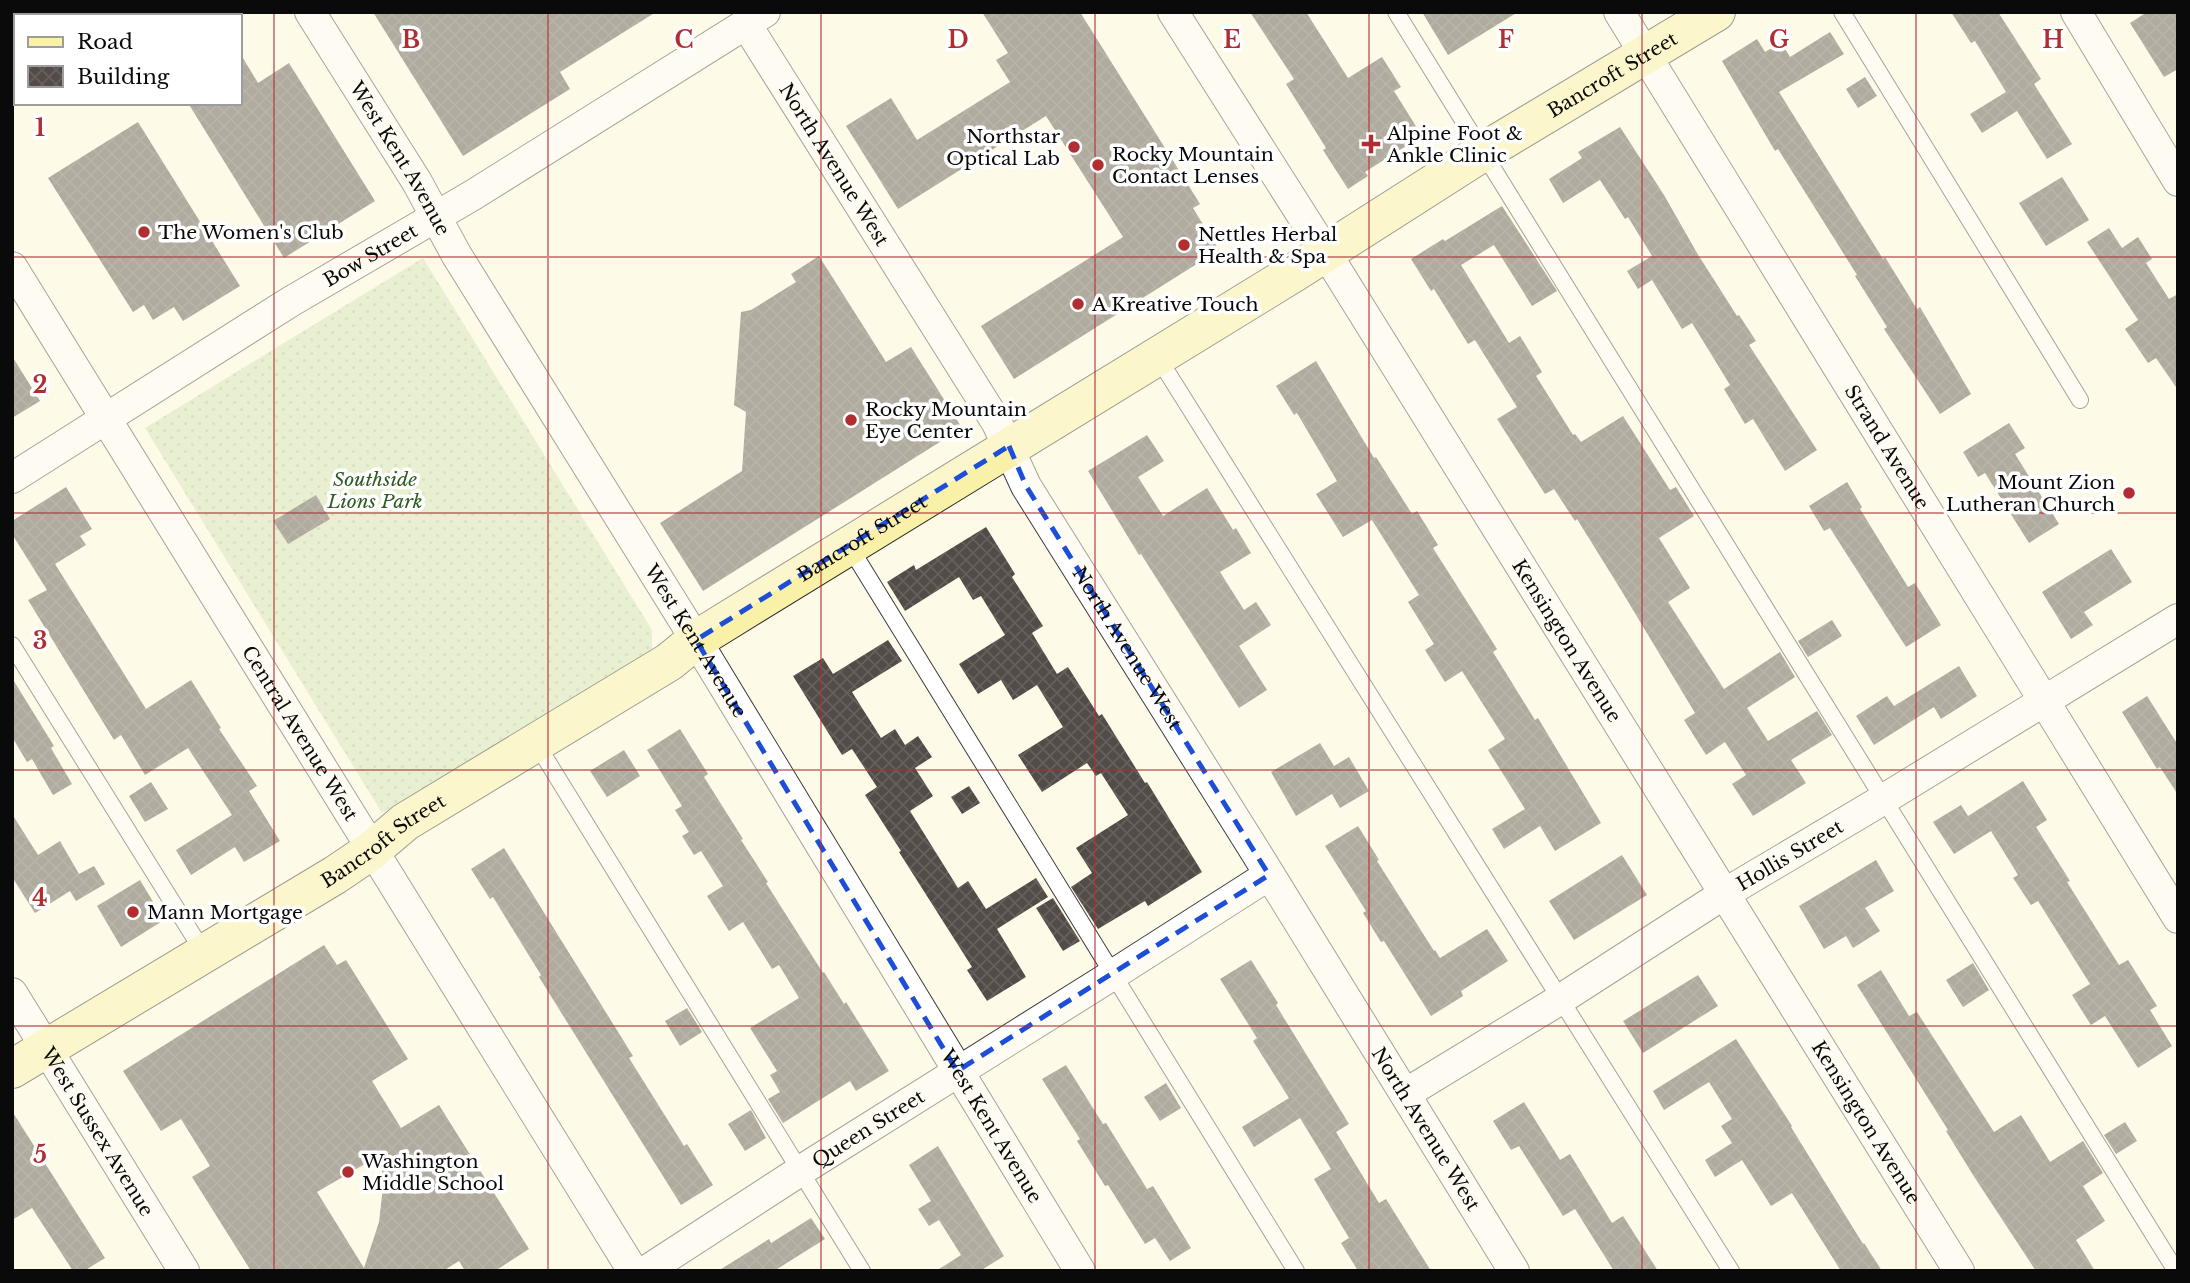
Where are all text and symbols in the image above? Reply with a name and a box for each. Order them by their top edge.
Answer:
legend [14,14,242,105]
text: B [402,26,420,54]
text: C [675,26,693,54]
text: D [947,26,969,54]
text: E [1223,26,1241,54]
text: F [1498,26,1514,54]
text: G [1769,26,1789,54]
text: H [2042,26,2064,54]
street label: Bancroft Street [1543,27,1682,123]
text: Road [77,29,133,55]
text: Building [77,64,170,90]
street label: West Kent Avenue [344,77,455,240]
street label: North Avenue West [774,79,894,251]
text: 1 [35,114,45,142]
place label: Alpine Foot & Ankle Clinic [1386,122,1523,167]
place label: Northstar Optical Lab [946,125,1060,170]
marker: Alpine Foot & Ankle Clinic [1361,134,1381,154]
marker: Northstar Optical Lab [1066,139,1082,155]
place label: Rocky Mountain Contact Lenses [1112,143,1274,188]
marker: Rocky Mountain Contact Lenses [1090,157,1106,173]
street label: Bow Street [319,219,422,292]
place label: The Women's Club [158,221,344,244]
place label: Nettles Herbal Health & Spa [1198,223,1337,268]
marker: The Women's Club [136,224,152,240]
marker: Nettles Herbal Health & Spa [1176,237,1192,253]
place label: A Kreative Touch [1091,293,1258,316]
marker: A Kreative Touch [1070,296,1086,312]
text: 2 [33,371,47,399]
street label: Strand Avenue [1840,381,1934,514]
place label: Rocky Mountain Eye Center [865,398,1027,443]
marker: Rocky Mountain Eye Center [843,412,859,428]
park label: Southside Lions Park [326,468,423,513]
place label: Mount Zion Lutheran Church [1946,471,2115,516]
marker: Mount Zion Lutheran Church [2121,485,2137,501]
street label: Bancroft Street [793,490,932,587]
street label: Kensington Avenue [1507,555,1626,727]
street label: West Kent Avenue [639,559,751,722]
street label: North Avenue West [1068,563,1187,735]
text: 3 [33,627,47,655]
street label: Central Avenue West [237,642,363,826]
street label: Bancroft Street [317,789,450,893]
street label: Hollis Street [1733,815,1848,896]
text: 4 [32,884,48,912]
place label: Mann Mortgage [147,901,303,924]
marker: Mann Mortgage [125,904,141,920]
street label: Kensington Avenue [1807,1037,1925,1208]
street label: West Sussex Avenue [36,1042,158,1221]
street label: North Avenue West [1367,1043,1485,1216]
street label: West Kent Avenue [935,1044,1047,1207]
street label: Queen Street [808,1084,929,1173]
text: 5 [33,1141,47,1169]
place label: Washington Middle School [361,1150,504,1195]
marker: Washington Middle School [340,1164,356,1180]

